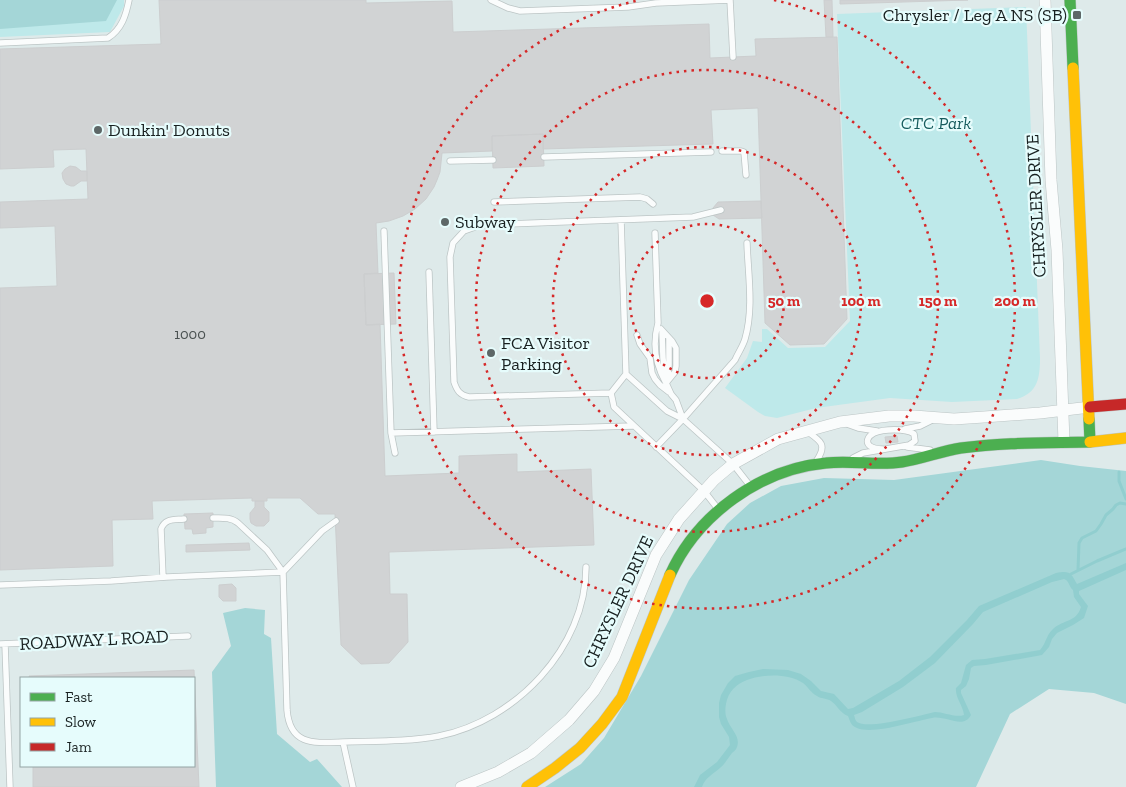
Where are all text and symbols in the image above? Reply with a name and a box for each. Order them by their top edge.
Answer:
place label: Chrysler / Leg A NS (SB) [883,4,1067,26]
marker: Chrysler / Leg A NS (SB) [1071,9,1083,21]
park label: CTC Park [901,112,971,134]
place label: Dunkin' Donuts [108,119,230,141]
marker: Dunkin' Donuts [92,124,104,136]
street label: CHRYSLER DRIVE [1021,134,1051,278]
place label: Subway [455,211,516,233]
marker: Subway [439,216,451,228]
centre of rings [698,292,716,310]
text: 50 m [768,292,800,310]
text: 100 m [841,292,881,310]
text: 150 m [919,292,957,310]
text: 200 m [994,292,1036,310]
house number: 1000 [174,325,206,343]
place label: FCA Visitor Parking [501,332,590,375]
marker: FCA Visitor Parking [485,347,497,359]
street label: CHRYSLER DRIVE [578,532,658,672]
street label: ROADWAY L ROAD [19,625,169,655]
legend [20,677,195,767]
text: Fast [65,688,93,706]
text: Slow [65,713,97,731]
text: Jam [65,738,92,756]

